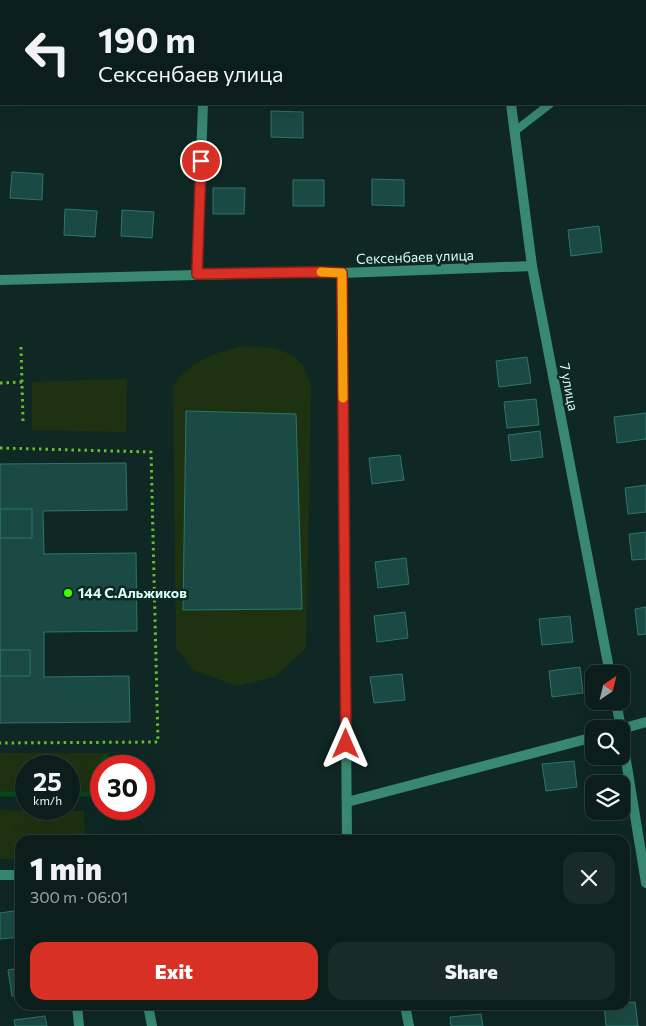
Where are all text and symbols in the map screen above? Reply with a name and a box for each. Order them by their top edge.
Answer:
text: 190 m [98,17,196,60]
icon: left [15,20,80,85]
text: Сексенбаев улица [98,60,283,87]
pin [180,140,222,182]
icon: arrive [187,147,215,175]
street label: Сексенбаев улица [356,246,474,267]
street label: 7 улица [557,362,582,412]
place label: 144 С.Альжиков [78,584,187,601]
marker: 144 С.Альжиков [62,587,74,599]
north arrow [585,665,630,710]
map controls [585,665,630,820]
position arrow [319,717,371,769]
button: search [585,720,630,765]
speed limit sign: 30 [90,755,155,820]
text: 25 [33,766,62,796]
button: layers [585,775,630,820]
text: km/h [33,793,62,807]
text: 1 min [30,849,102,886]
button: close [563,852,615,904]
text: 300 m · 06:01 [30,887,128,906]
button: Exit [30,942,318,1000]
button: Share [328,942,615,1000]

